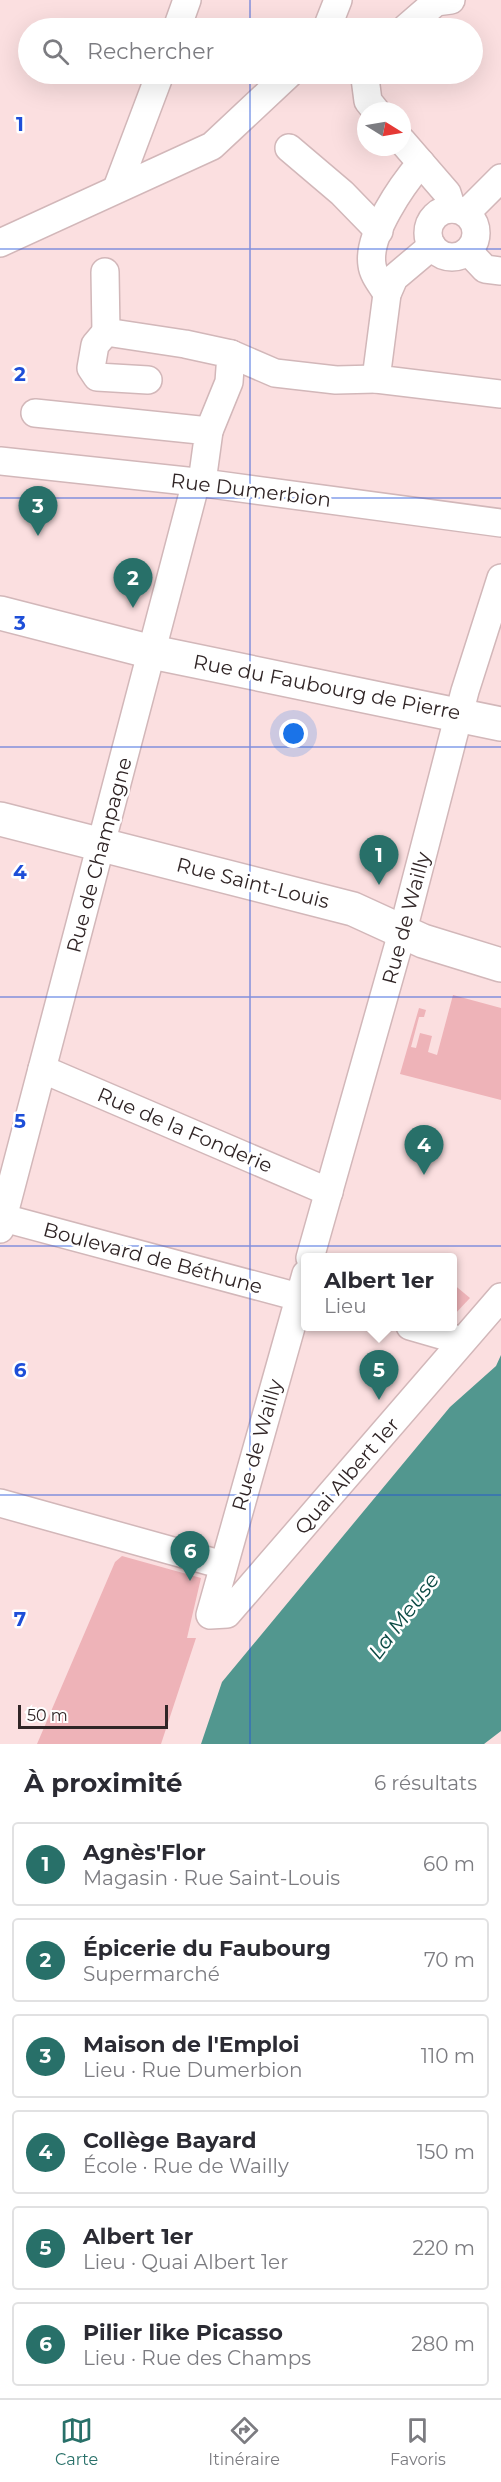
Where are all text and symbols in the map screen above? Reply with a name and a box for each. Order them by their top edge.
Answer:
search box [18,18,483,84]
icon: search [39,35,72,68]
text: Rechercher [87,38,214,65]
north arrow [357,102,411,156]
text: 1 [16,112,24,136]
text: 2 [14,362,26,386]
street label: Rue Dumerbion [169,468,333,512]
pin: 3 [18,486,57,536]
pin: 2 [114,558,152,608]
text: 3 [13,611,26,635]
street label: Rue du Faubourg de Pierre [191,649,463,725]
your location [279,719,308,748]
street label: Rue de Champagne [61,755,137,955]
pin: 1 [360,836,398,885]
street label: Rue de Wailly [377,849,435,987]
street label: Rue Saint-Louis [174,852,332,914]
text: 4 [13,860,27,884]
street label: Rue de la Fonderie [94,1082,276,1178]
text: 5 [14,1109,26,1133]
pin: 4 [404,1126,444,1175]
street label: Boulevard de Béthune [41,1217,265,1299]
popup [301,1253,457,1331]
text: Albert 1er [324,1267,434,1294]
text: Lieu [324,1294,367,1318]
pin: 5 [360,1350,398,1400]
text: 6 [14,1358,27,1382]
street label: Rue de Wailly [227,1376,287,1514]
street label: Quai Albert 1er [290,1413,404,1539]
pin: 6 [170,1532,210,1581]
water label: La Meuse [363,1568,444,1664]
text: 7 [14,1607,26,1631]
scale bar [18,1702,168,1730]
text: 50 m [27,1706,68,1725]
text: À proximité [24,1767,183,1799]
text: 6 résultats [374,1771,477,1795]
text: Agnès'Flor [83,1839,206,1866]
text: 1 [42,1852,49,1876]
text: 60 m [423,1852,475,1876]
text: Magasin · Rue Saint-Louis [83,1866,340,1890]
text: Épicerie du Faubourg [83,1935,331,1962]
text: 2 [40,1948,51,1972]
text: 70 m [424,1948,475,1972]
text: Supermarché [83,1962,220,1986]
text: Maison de l'Emploi [83,2031,299,2058]
text: 3 [40,2044,51,2068]
text: 110 m [421,2044,475,2068]
text: Lieu · Rue Dumerbion [83,2058,303,2082]
text: Collège Bayard [83,2127,257,2154]
text: 4 [39,2140,52,2164]
text: 150 m [417,2140,475,2164]
text: École · Rue de Wailly [83,2154,289,2178]
text: Albert 1er [83,2223,193,2250]
text: 5 [40,2236,51,2260]
text: 220 m [413,2236,475,2260]
text: Lieu · Quai Albert 1er [83,2250,288,2274]
text: Pilier like Picasso [83,2319,283,2346]
text: 6 [39,2332,52,2356]
text: 280 m [411,2332,475,2356]
text: Lieu · Rue des Champs [83,2346,311,2370]
tab: Carte [55,2414,98,2469]
tab: Itinéraire [208,2414,280,2469]
tab: Favoris [390,2414,446,2469]

